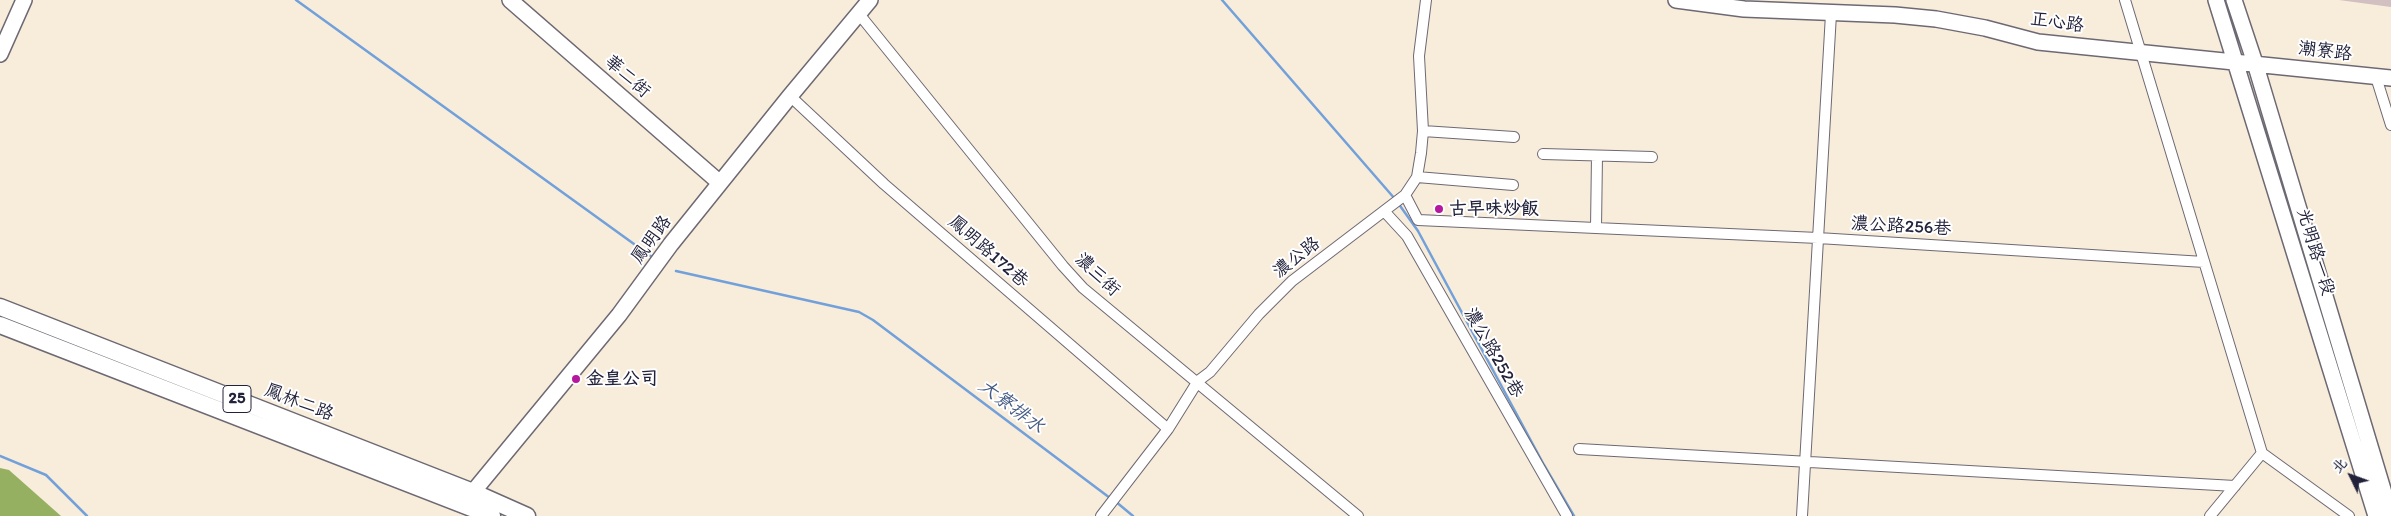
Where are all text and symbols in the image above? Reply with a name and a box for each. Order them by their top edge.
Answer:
street label: 正心路 [2029,9,2085,37]
street label: 潮寮路 [2297,38,2353,66]
street label: 華二街 [600,51,654,103]
place label: 古早味炒飯 [1449,198,1539,220]
marker: 古早味炒飯 [1433,203,1445,215]
street label: 光明路一段 [2292,206,2338,298]
street label: 鳳明路172巷 [944,211,1032,293]
street label: 鳳明路 [627,212,677,268]
street label: 濃公路256巷 [1850,214,1952,240]
street label: 濃公路 [1269,233,1325,283]
street label: 濃三街 [1070,249,1124,301]
street label: 濃公路252巷 [1459,304,1527,402]
place label: 金皇公司 [586,368,658,390]
marker: 金皇公司 [570,373,582,385]
water label: 大寮排水 [974,375,1048,439]
street label: 鳳林二路 [262,380,336,426]
road number: 25 [223,386,251,412]
north arrow [2326,451,2376,501]
text: 北 [2328,455,2350,477]

